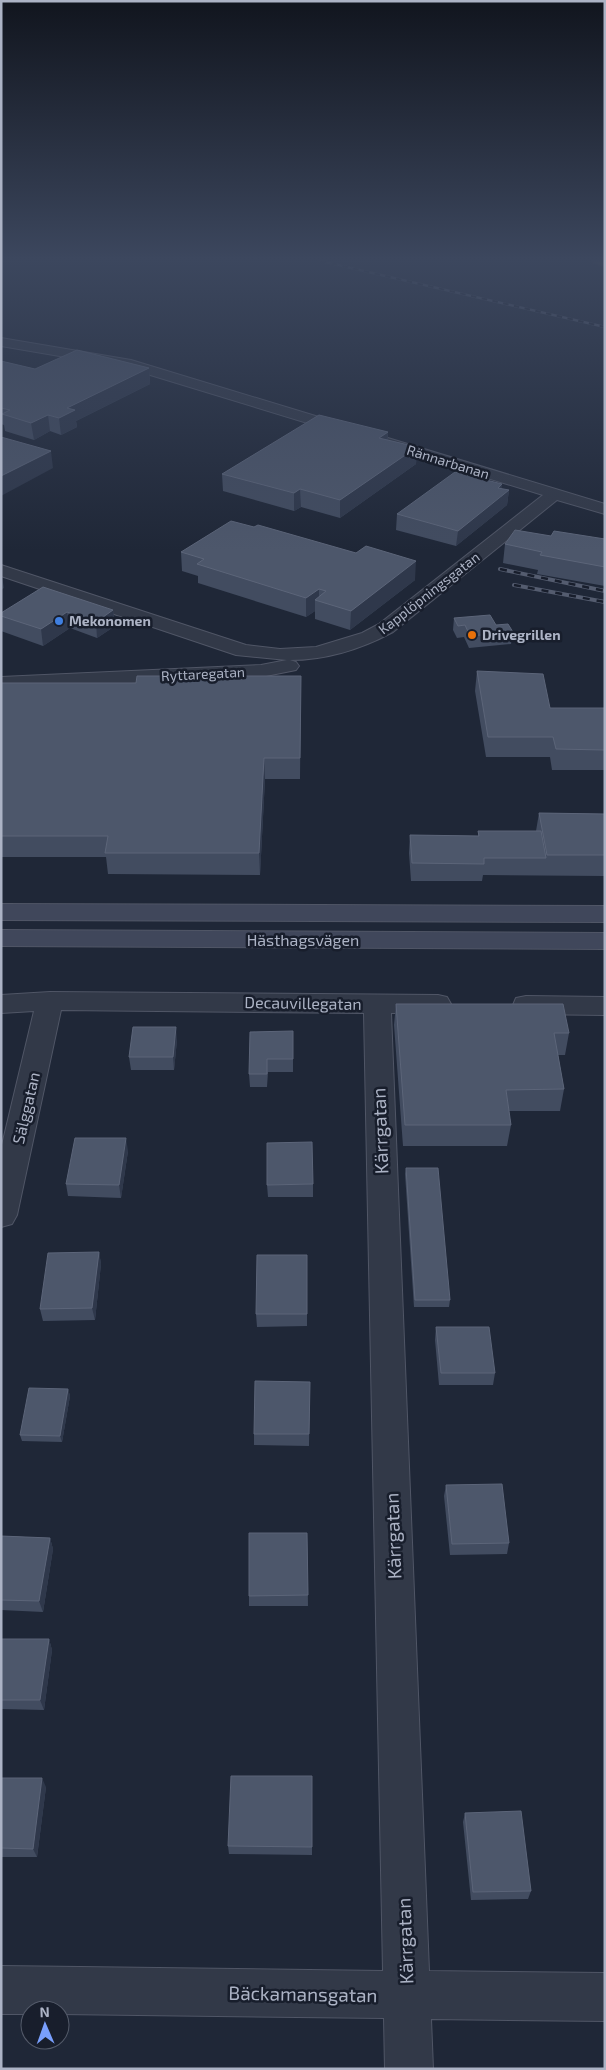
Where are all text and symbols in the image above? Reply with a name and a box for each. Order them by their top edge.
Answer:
street label: Rännarbanan [405,441,492,482]
street label: Kapplöpningsgatan [375,548,483,637]
place label: Mekonomen [69,612,151,629]
marker: Mekonomen [53,615,65,627]
place label: Drivegrillen [482,626,561,643]
marker: Drivegrillen [466,629,478,641]
street label: Ryttaregatan [161,663,245,684]
street label: Hästhagsvägen [247,930,359,949]
street label: Decauvillegatan [244,992,362,1013]
street label: Sälggatan [8,1070,43,1146]
street label: Kärrgatan [366,1087,393,1175]
street label: Kärrgatan [379,1492,406,1580]
street label: Kärrgatan [391,1897,418,1985]
street label: Bäckamansgatan [228,1981,378,2006]
north arrow [20,2000,70,2050]
text: N [39,2003,50,2020]

